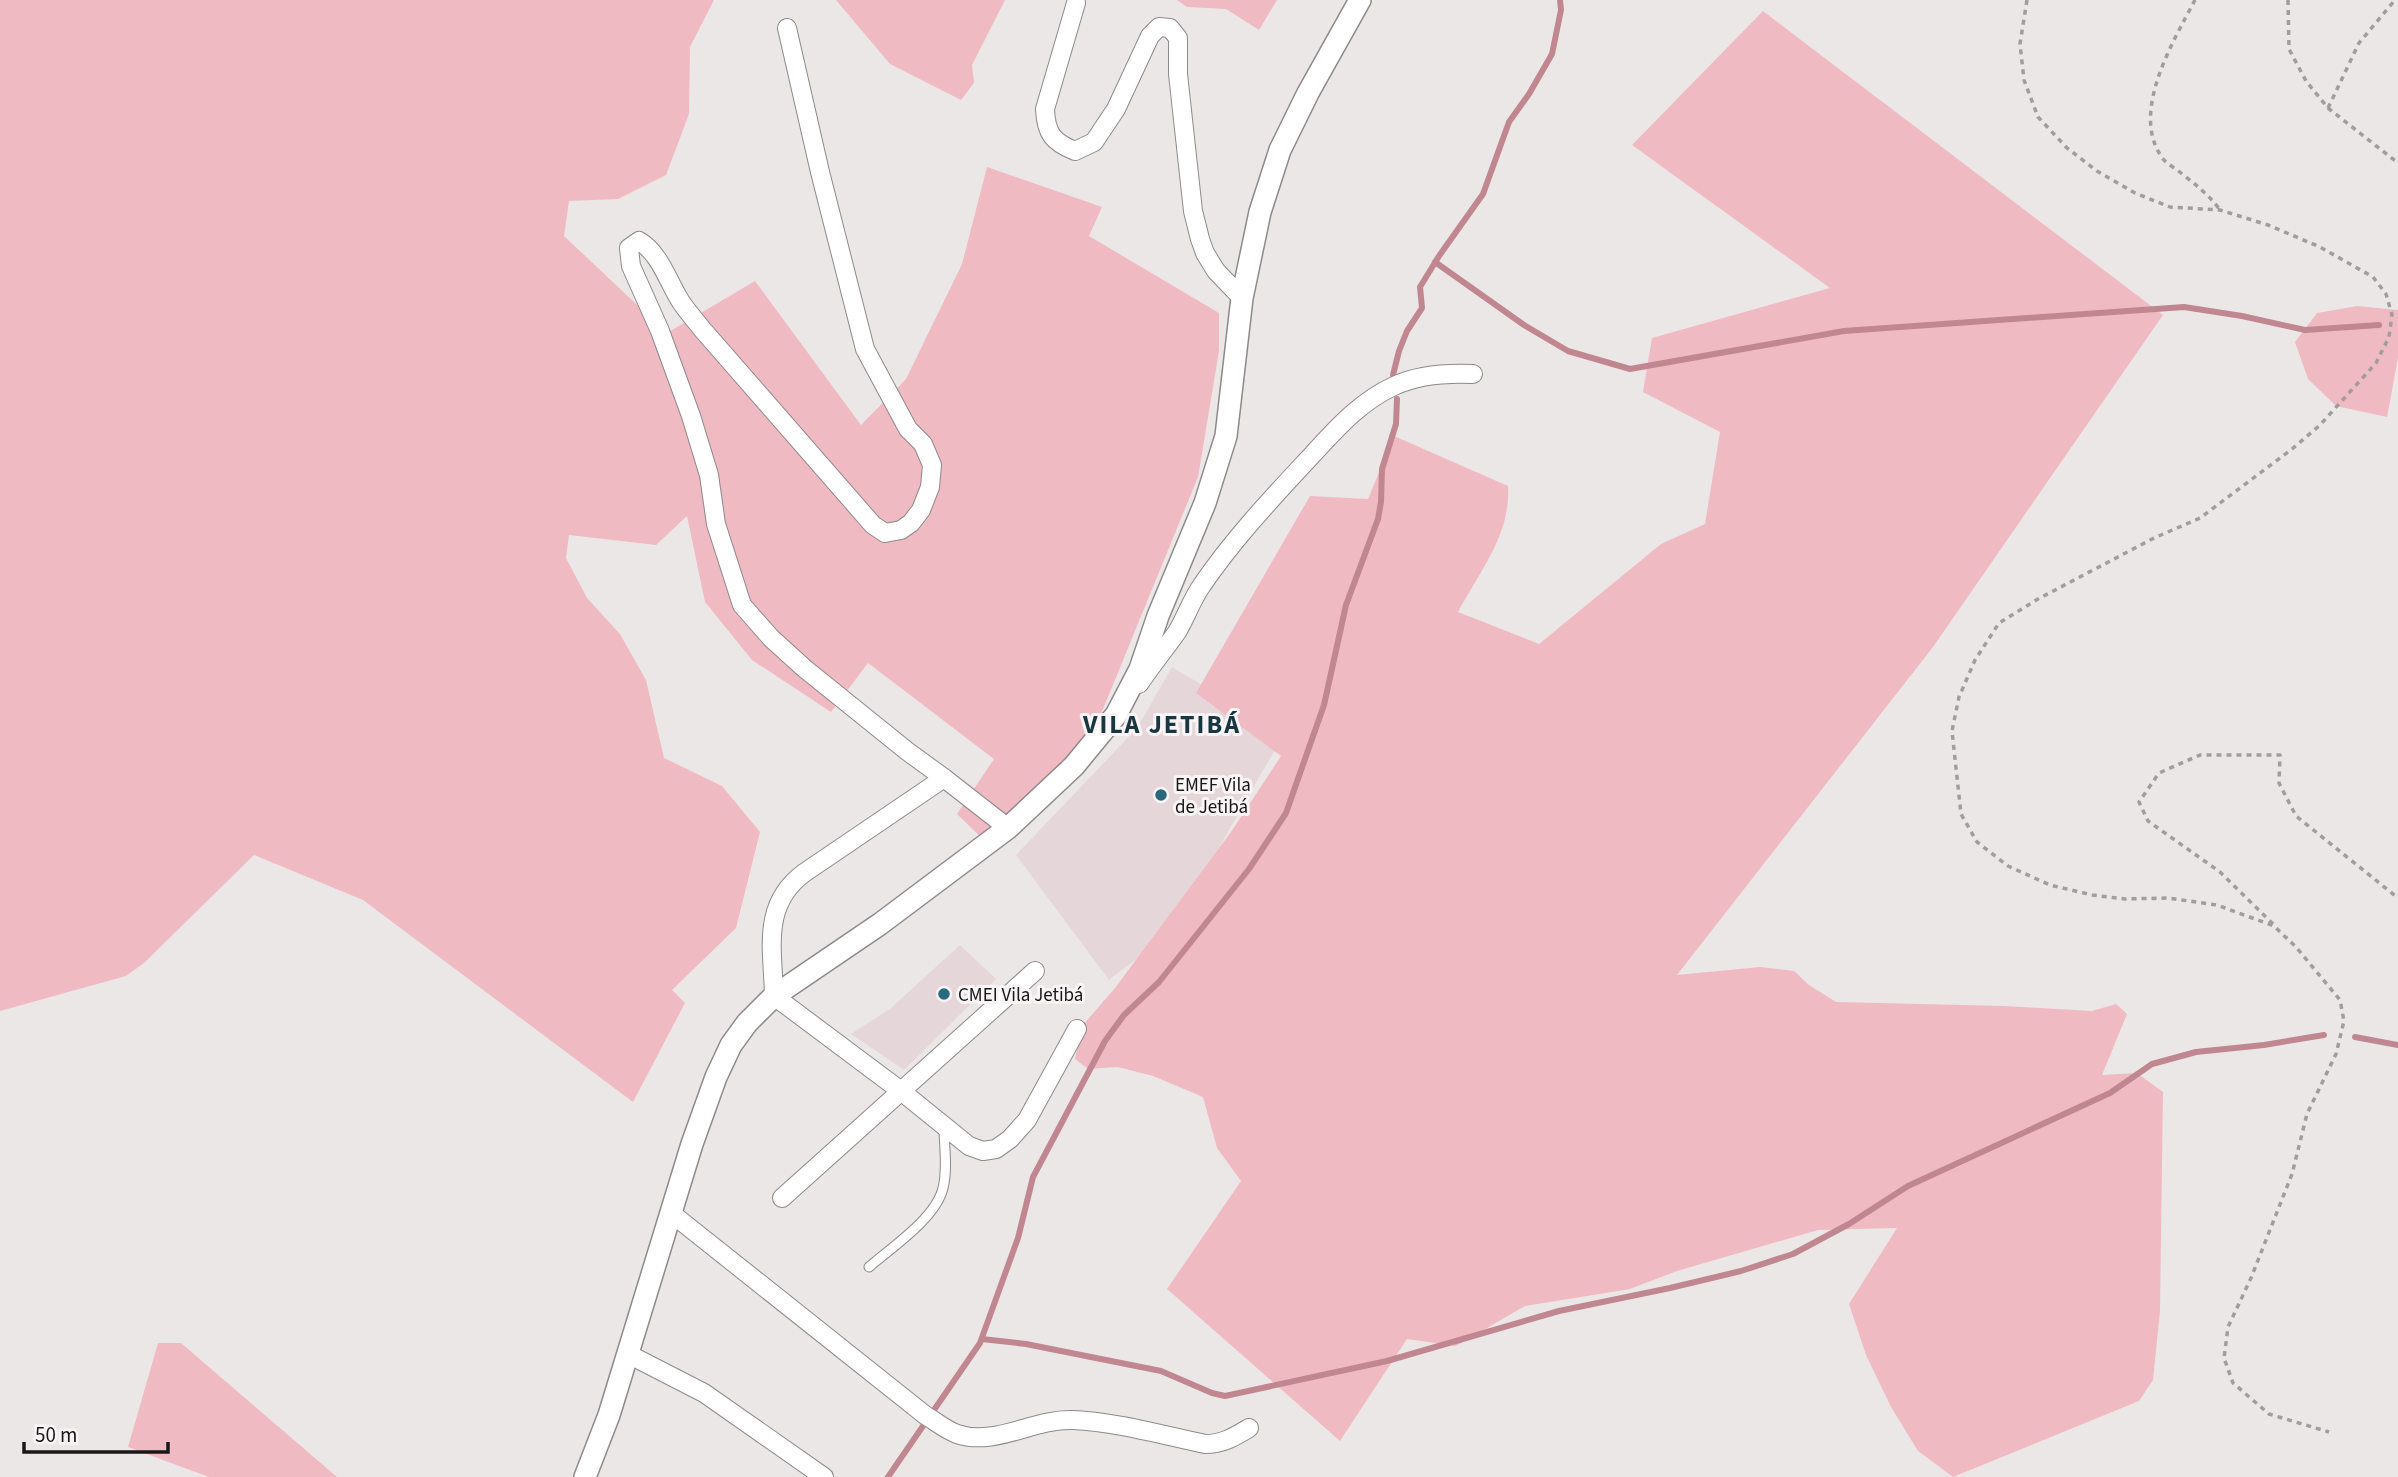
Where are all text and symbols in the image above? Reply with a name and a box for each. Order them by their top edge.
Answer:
district label: VILA JETIBÁ [1082,706,1241,743]
place label: EMEF Vila de Jetibá [1175,772,1251,821]
marker: EMEF Vila de Jetibá [1153,787,1169,803]
place label: CMEI Vila Jetibá [958,982,1083,1009]
marker: CMEI Vila Jetibá [936,986,952,1002]
scale bar [24,1410,168,1454]
text: 50 m [35,1420,77,1450]

